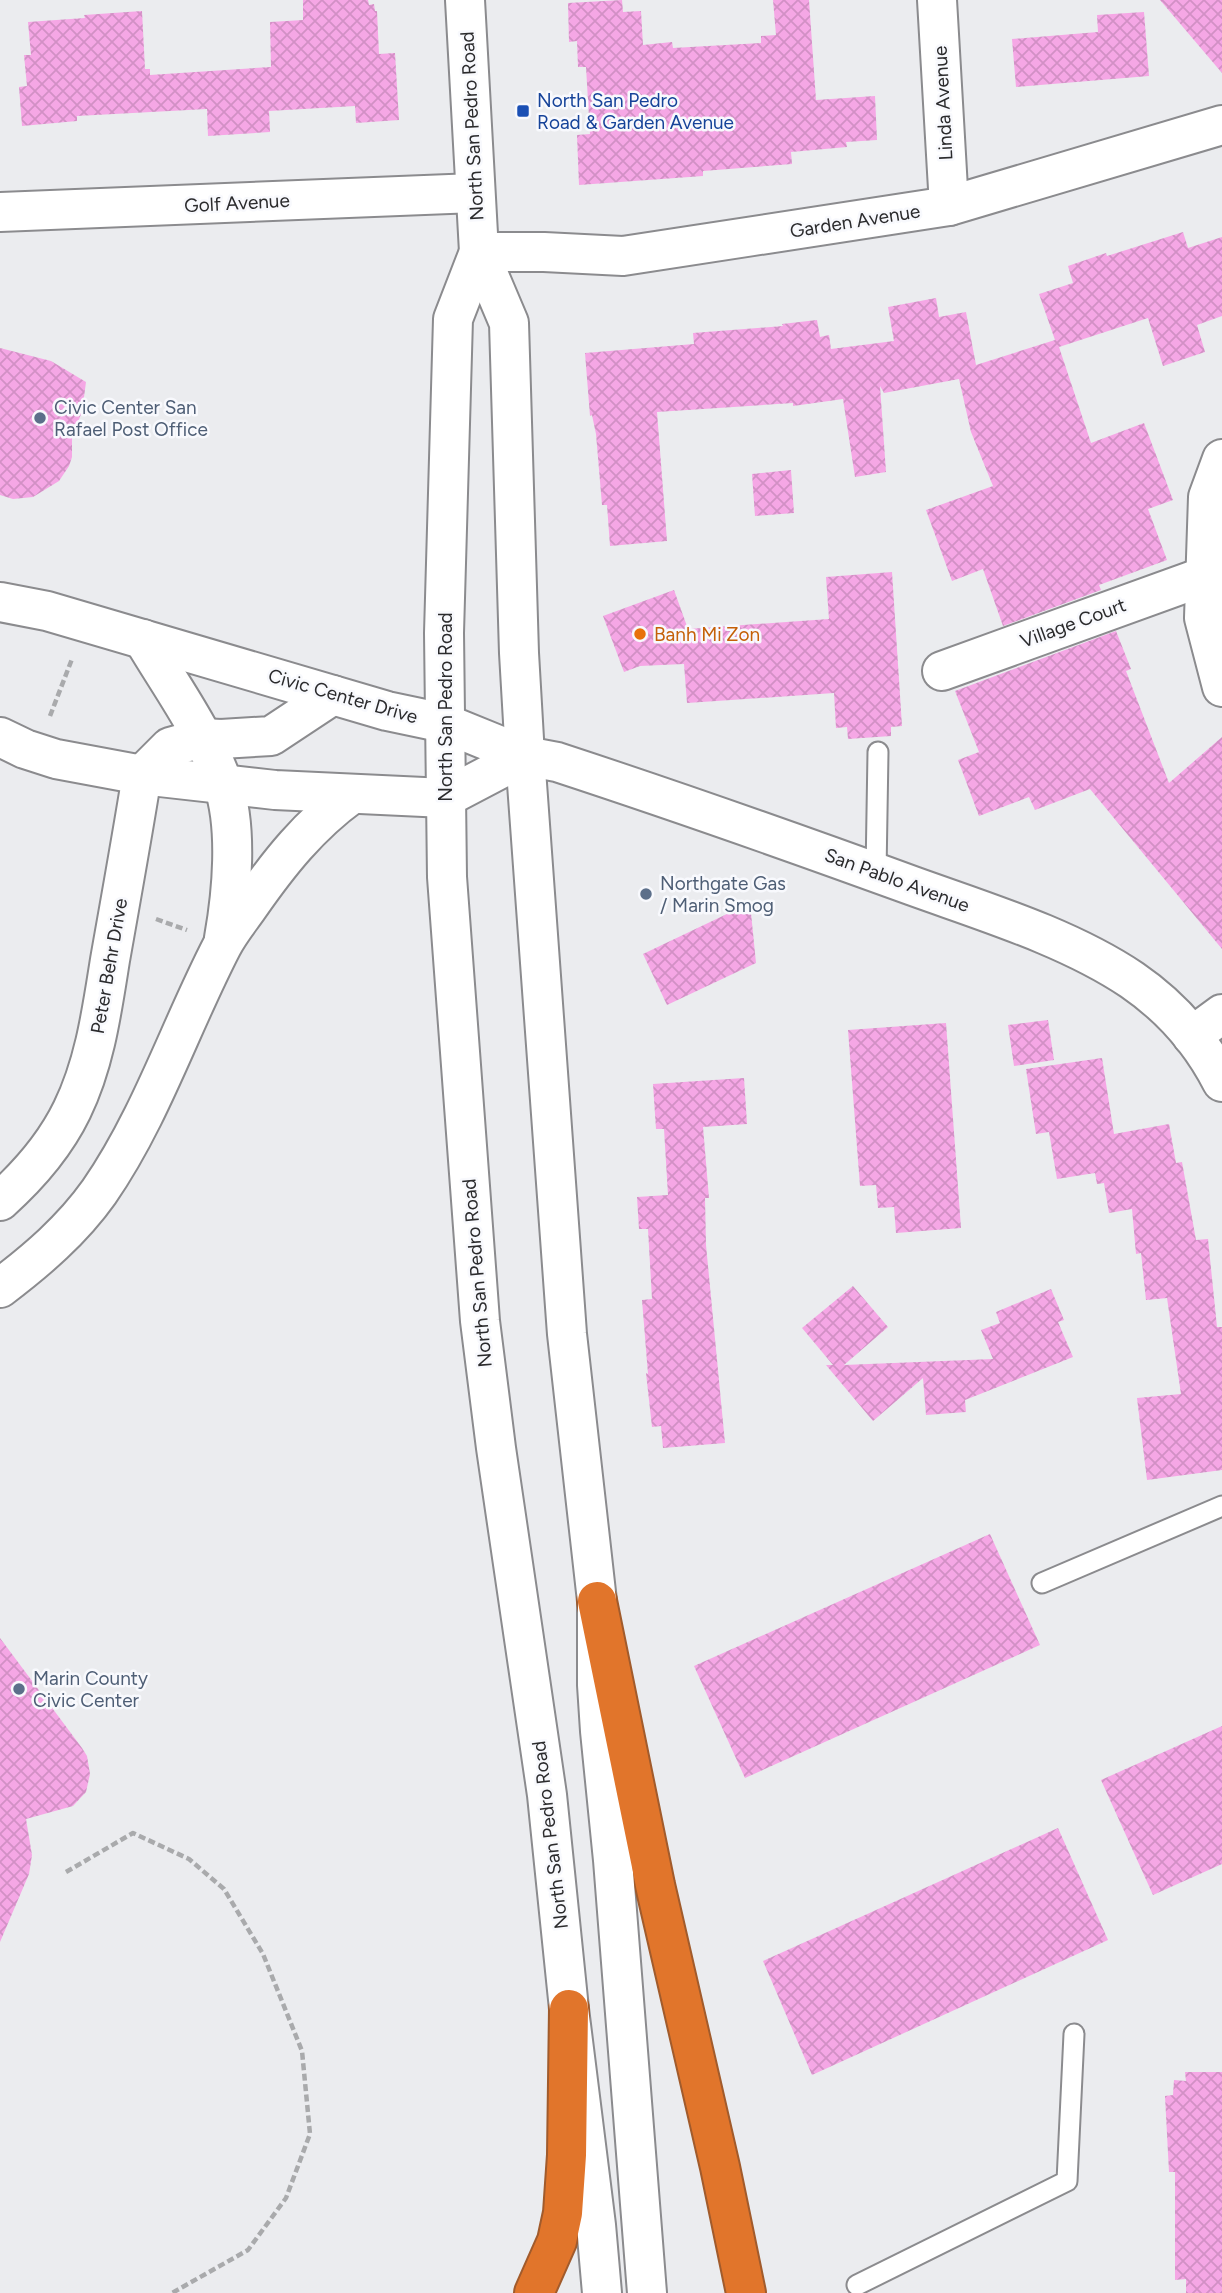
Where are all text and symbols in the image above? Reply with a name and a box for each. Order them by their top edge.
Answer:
street label: North San Pedro Road [456,31,488,221]
street label: Linda Avenue [929,45,957,161]
place label: North San Pedro Road & Garden Avenue [537,89,734,134]
marker: North San Pedro Road & Garden Avenue [515,103,531,119]
street label: Golf Avenue [184,189,290,217]
street label: Garden Avenue [788,199,922,243]
place label: Civic Center San Rafael Post Office [54,396,208,441]
marker: Civic Center San Rafael Post Office [32,410,48,426]
street label: Village Court [1017,593,1129,653]
street label: North San Pedro Road [434,612,457,802]
place label: Banh Mi Zon [654,623,760,646]
marker: Banh Mi Zon [632,626,648,642]
street label: Civic Center Drive [266,664,420,728]
street label: San Pablo Avenue [821,843,973,917]
place label: Northgate Gas / Marin Smog [660,872,786,917]
marker: Northgate Gas / Marin Smog [638,886,654,902]
street label: Peter Behr Drive [86,896,132,1036]
street label: North San Pedro Road [457,1178,497,1368]
place label: Marin County Civic Center [33,1667,148,1712]
marker: Marin County Civic Center [11,1681,27,1697]
street label: North San Pedro Road [527,1740,573,1930]

